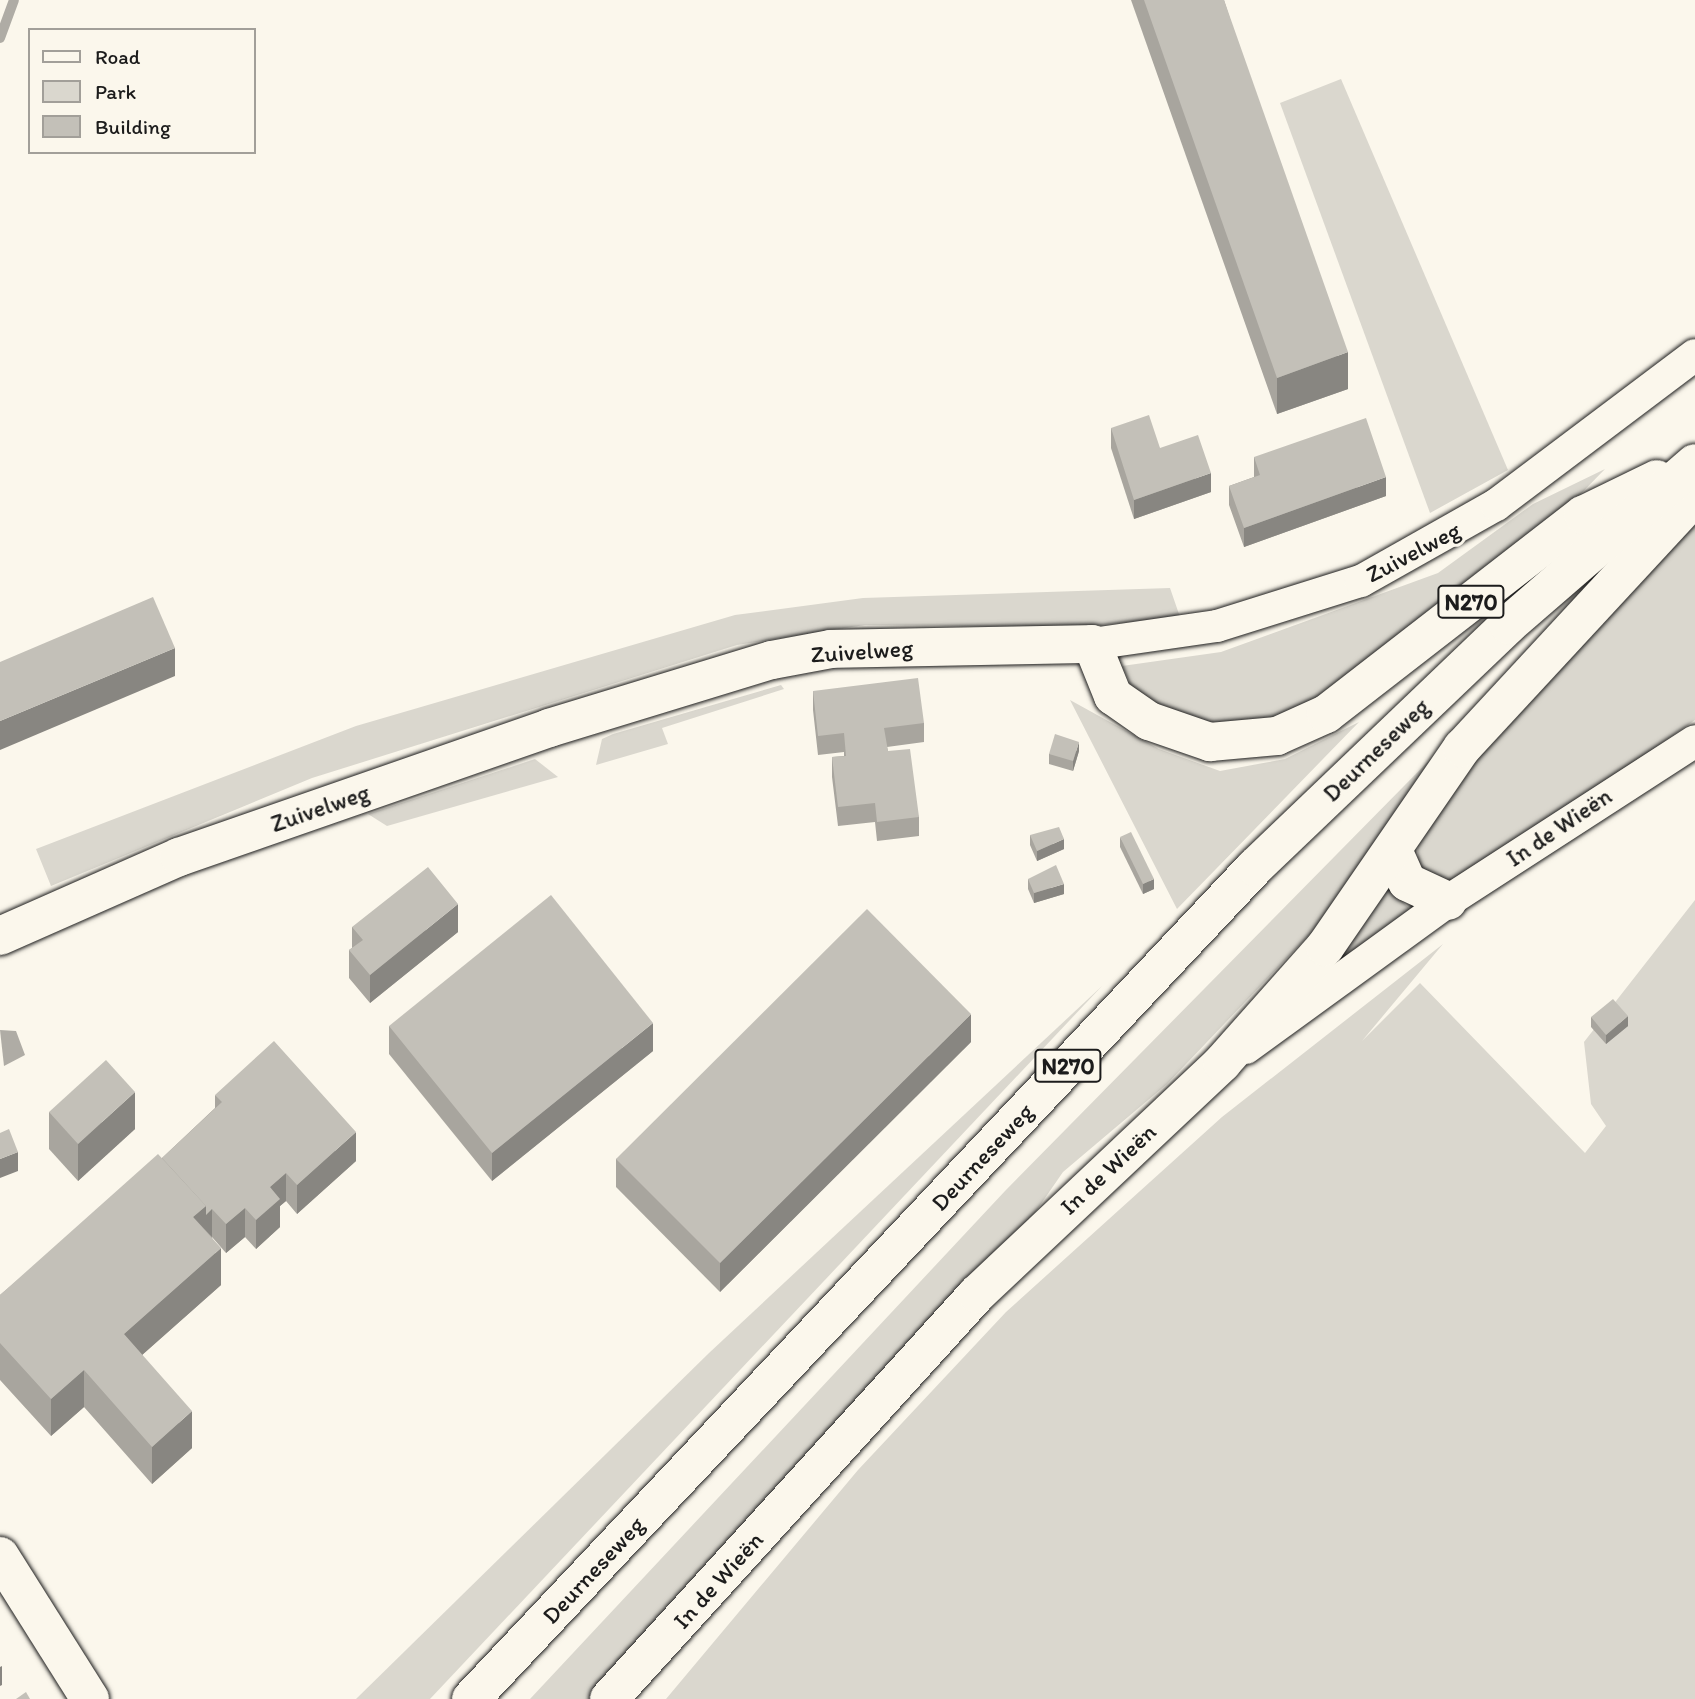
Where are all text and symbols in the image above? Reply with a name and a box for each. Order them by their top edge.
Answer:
legend [28,28,256,154]
text: Road [95,44,140,69]
text: Park [95,79,136,104]
text: Building [95,114,171,139]
street label: Zuivelweg [1361,515,1465,589]
road number: N270 [1436,582,1506,622]
street label: Zuivelweg [810,633,914,669]
street label: Deurneseweg [1317,692,1435,808]
street label: Zuivelweg [267,778,373,838]
street label: In de Wieën [1501,781,1617,873]
road number: N270 [1033,1046,1103,1086]
street label: Deurneseweg [925,1097,1039,1217]
street label: In de Wieën [1054,1117,1162,1221]
street label: Deurneseweg [536,1510,650,1630]
street label: In de Wieën [667,1525,769,1635]

